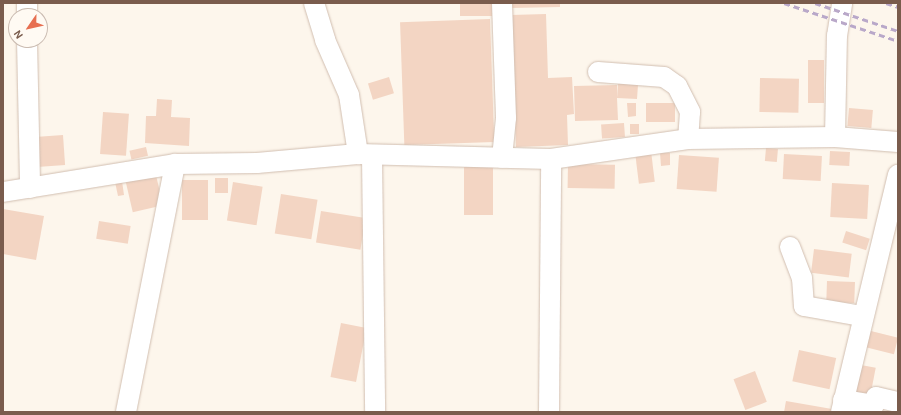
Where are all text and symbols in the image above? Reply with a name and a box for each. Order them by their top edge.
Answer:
north arrow [8,8,48,48]
text: N [11,28,26,41]

